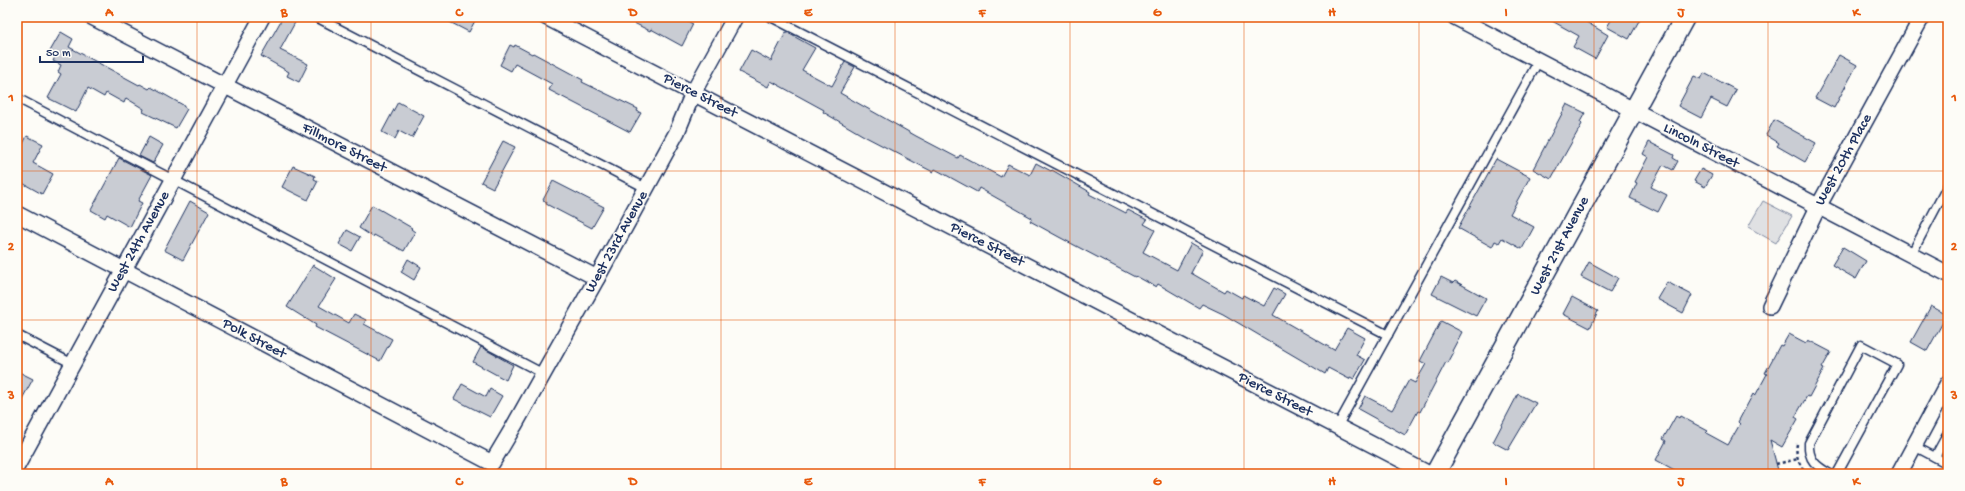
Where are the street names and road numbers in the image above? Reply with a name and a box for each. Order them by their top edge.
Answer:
street label: Pierce Street [659,69,742,123]
street label: West 20th Place [1811,111,1877,209]
street label: Fillmore Street [298,119,391,178]
street label: Lincoln Street [1660,119,1744,174]
street label: West 24th Avenue [104,188,174,296]
street label: West 23rd Avenue [582,188,653,296]
street label: West 21st Avenue [1526,193,1594,299]
street label: Pierce Street [946,218,1029,272]
street label: Polk Street [218,314,291,364]
street label: Pierce Street [1234,368,1317,422]

